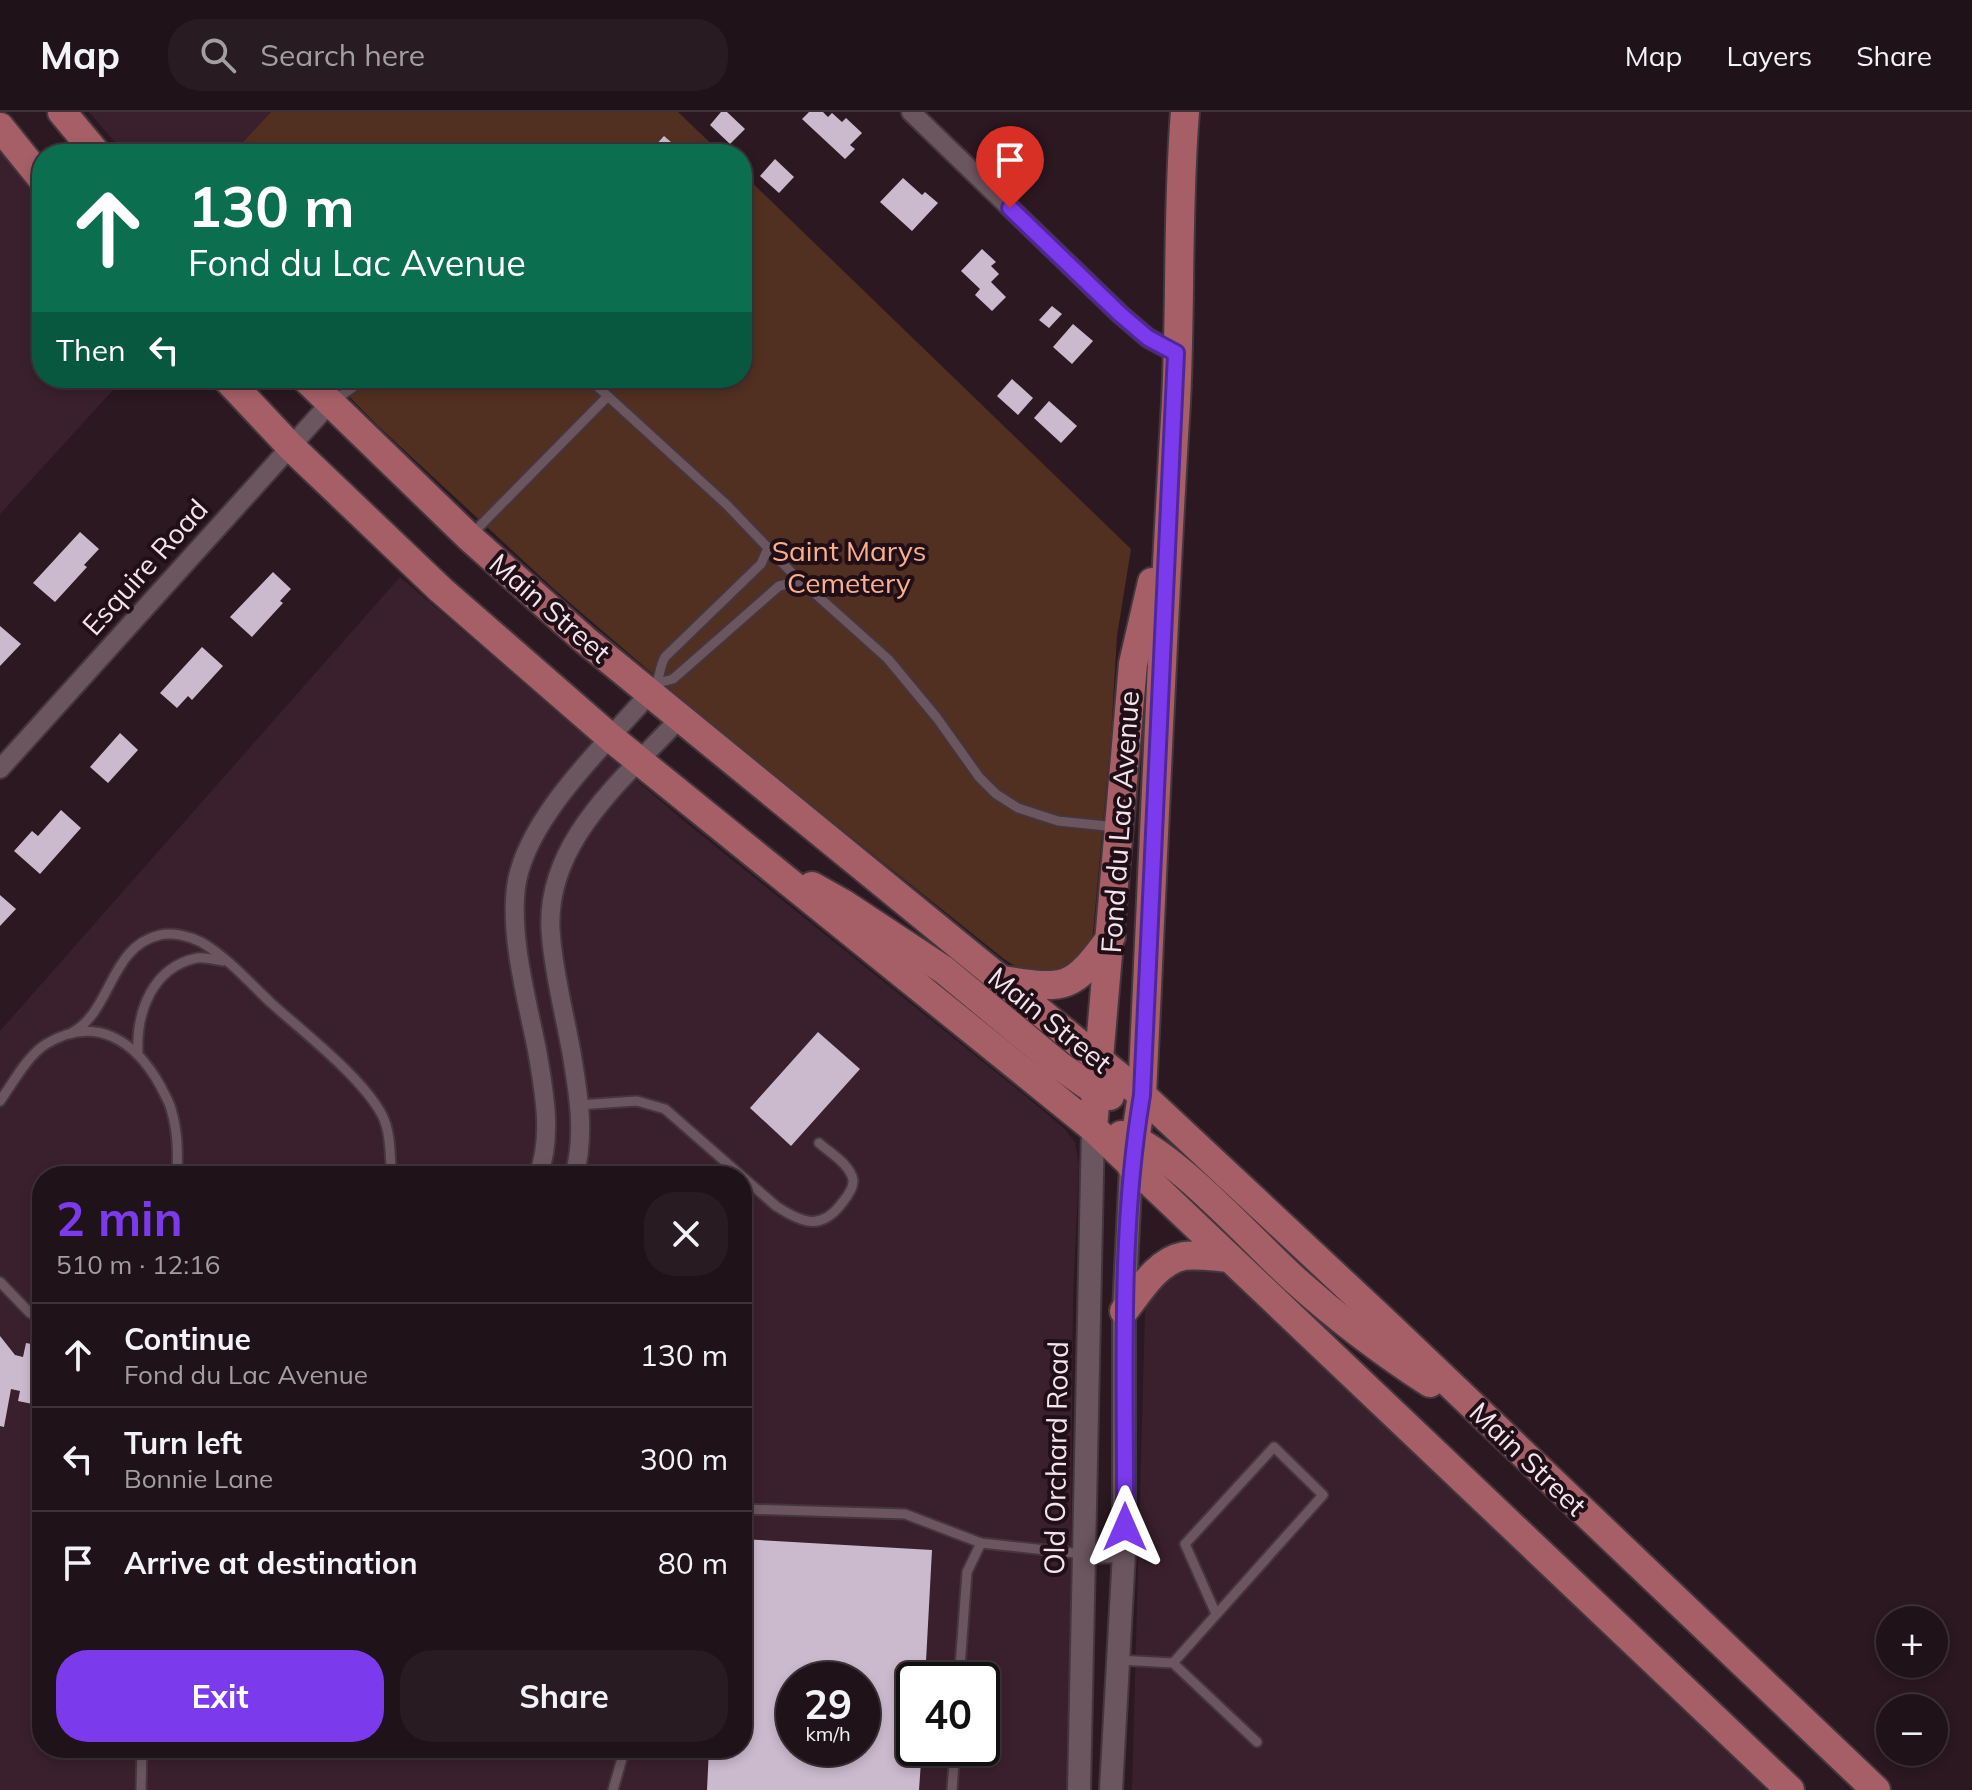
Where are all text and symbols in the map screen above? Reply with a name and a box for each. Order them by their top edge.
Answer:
search box [168,19,728,91]
text: Map [40,31,120,79]
icon: search [196,33,240,77]
text: Search here [260,36,425,74]
text: Map [1625,38,1682,73]
text: Layers [1726,38,1812,73]
text: Share [1856,38,1932,73]
pin [976,126,1044,208]
icon: arrive [988,138,1032,182]
text: 130 m [188,171,355,241]
icon: ahead [56,176,160,280]
text: Fond du Lac Avenue [188,240,526,285]
icon: left [142,328,186,372]
text: Then [56,331,126,369]
street label: Esquire Road [74,491,215,642]
park label: Saint Marys Cemetery [772,533,926,600]
street label: Main Street [483,546,618,670]
street label: Fond du Lac Avenue [1093,690,1146,954]
street label: Main Street [982,959,1119,1080]
text: 2 min [56,1188,183,1248]
button: close [644,1192,728,1276]
text: 510 m · 12:16 [56,1248,220,1281]
text: Continue [124,1320,251,1358]
icon: ahead [56,1333,100,1377]
text: 130 m [640,1336,728,1374]
street label: Old Orchard Road [1036,1341,1075,1575]
text: Fond du Lac Avenue [124,1358,368,1391]
street label: Main Street [1463,1394,1594,1523]
text: Turn left [124,1424,242,1462]
icon: left [56,1437,100,1481]
text: 300 m [640,1440,728,1478]
text: Bonnie Lane [124,1462,273,1495]
position arrow [1083,1485,1167,1569]
icon: arrive [56,1541,100,1585]
text: Arrive at destination [124,1544,418,1582]
text: 80 m [658,1544,728,1582]
map controls [1876,1606,1948,1766]
button: + [1876,1606,1948,1678]
button: Exit [56,1650,384,1742]
button: Share [400,1650,728,1742]
speed limit sign: 40 [896,1662,1000,1766]
text: 29 [804,1679,852,1729]
button: − [1876,1694,1948,1766]
text: km/h [805,1721,851,1746]

